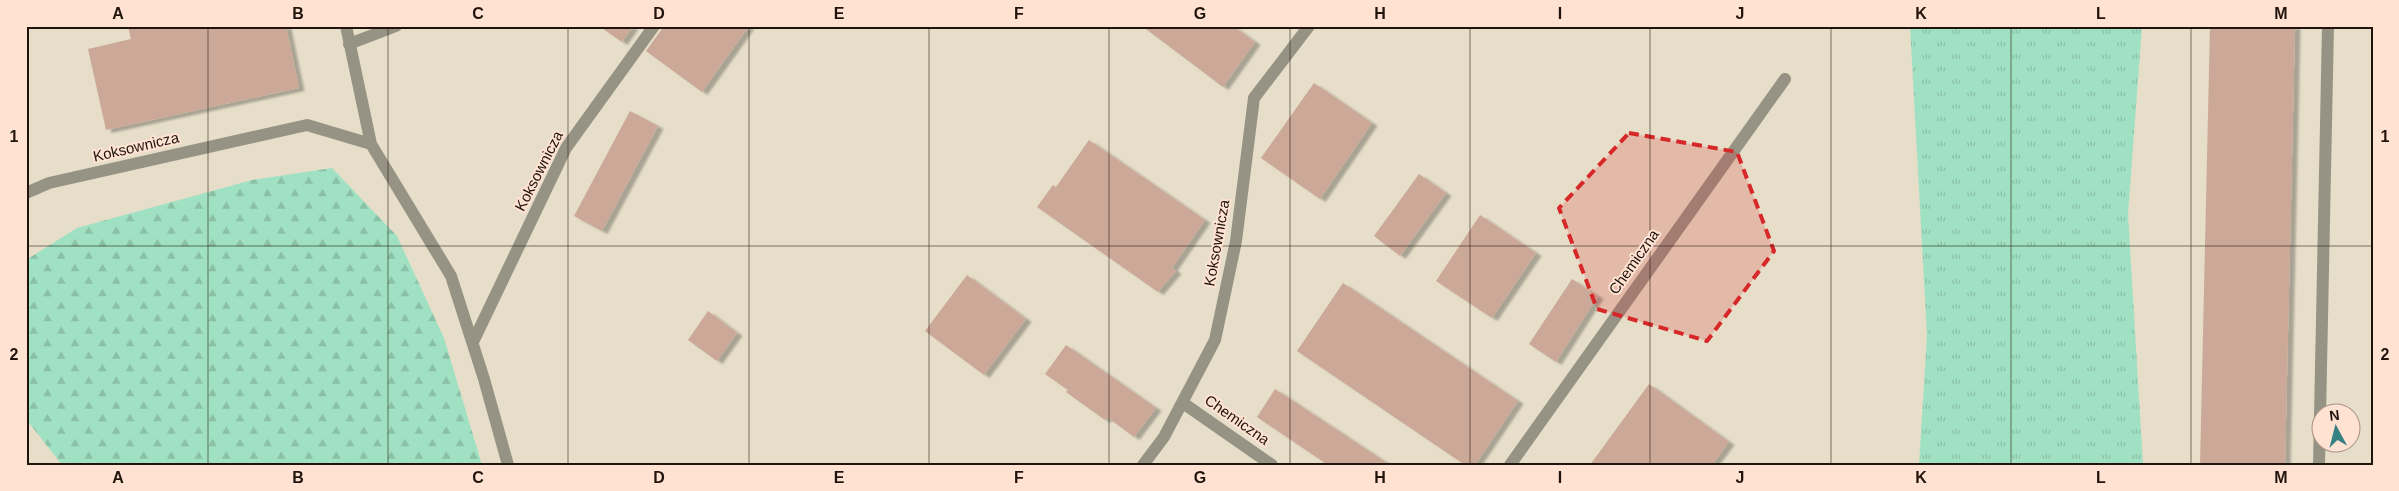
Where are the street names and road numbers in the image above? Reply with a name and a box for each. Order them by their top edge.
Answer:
street label: Koksownicza [511,127,566,214]
street label: Koksownicza [91,128,181,165]
street label: Koksownicza [1201,198,1233,287]
street label: Chemiczna [1605,226,1662,297]
street label: Chemiczna [1202,391,1273,448]

